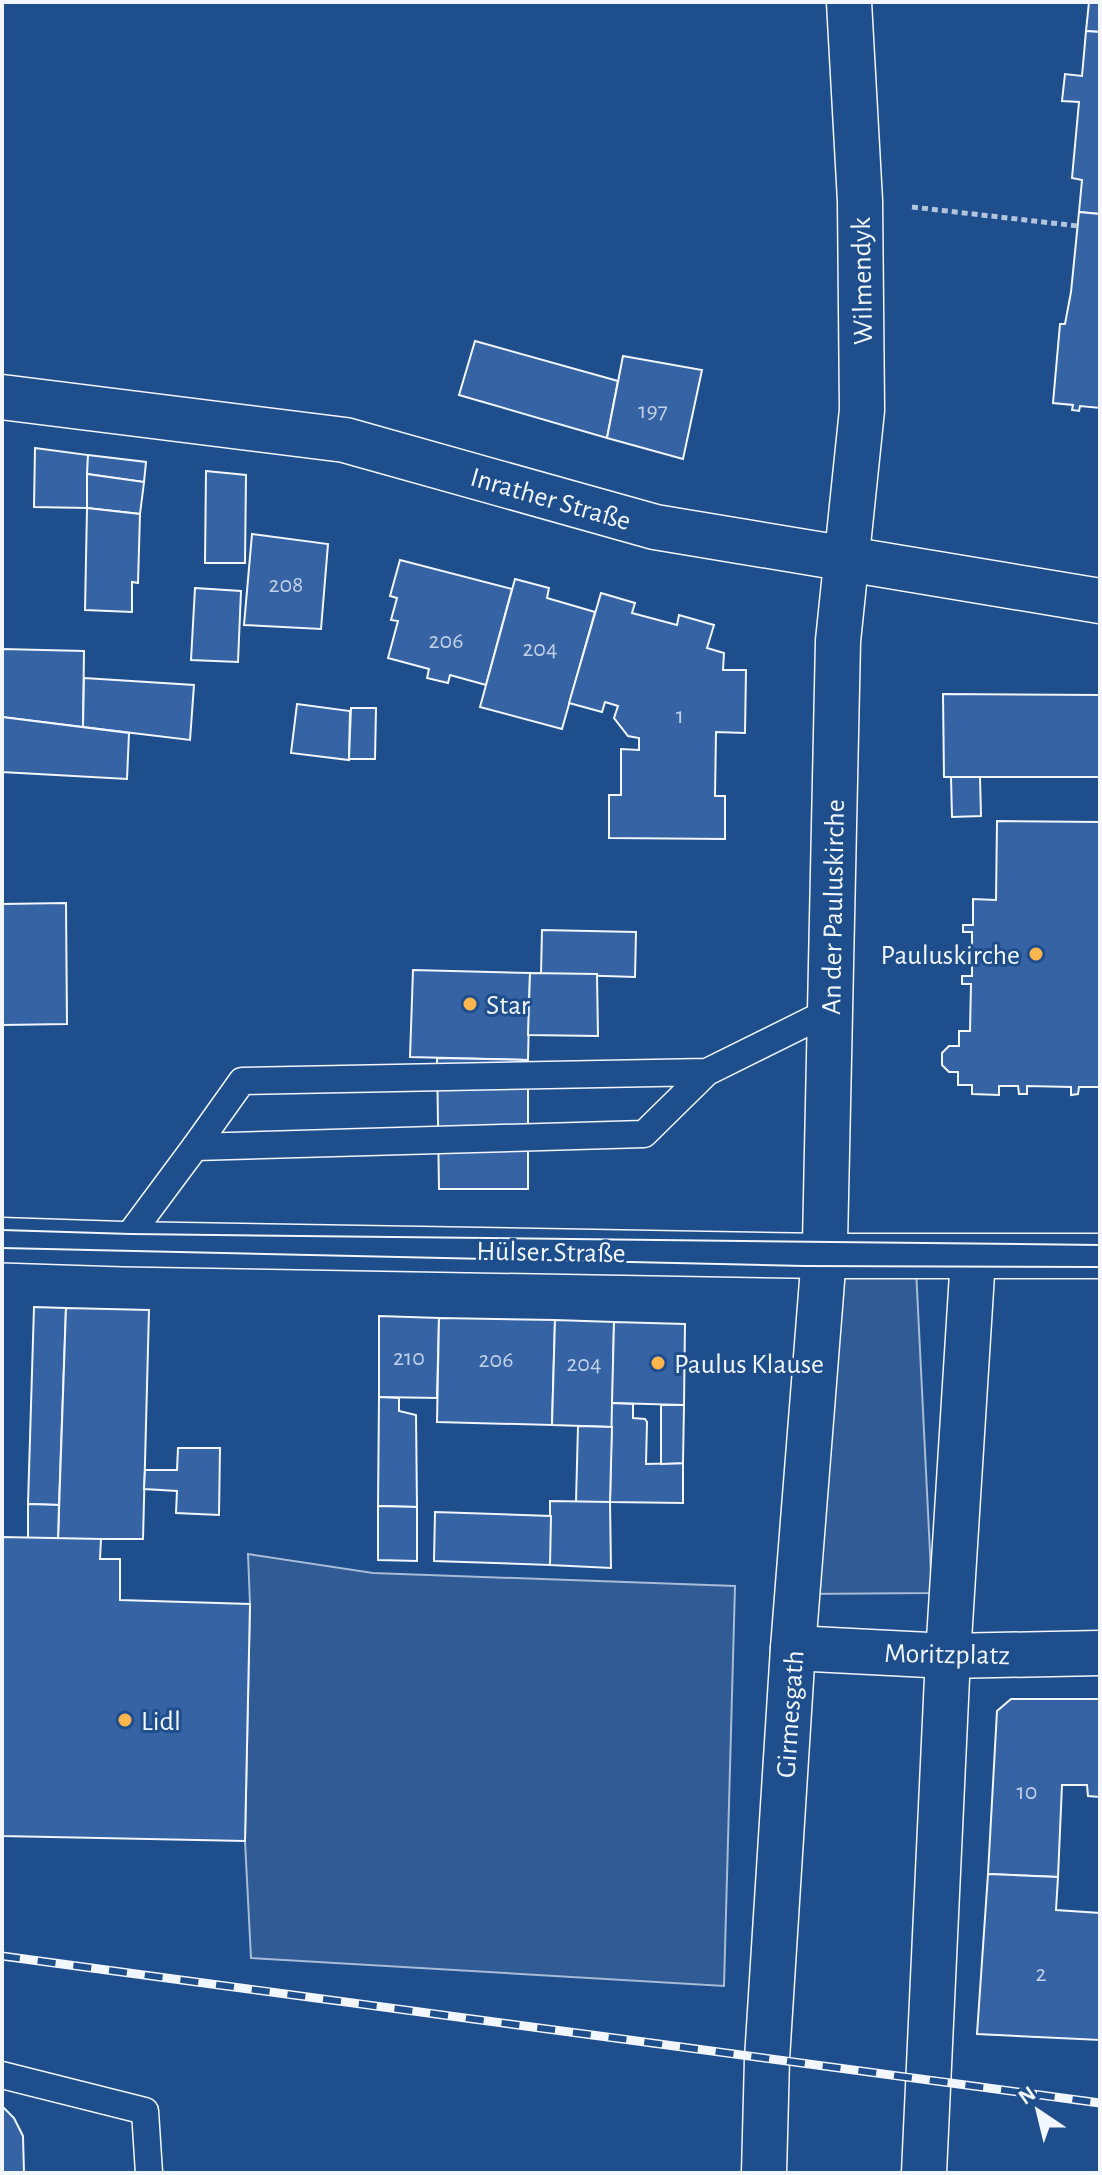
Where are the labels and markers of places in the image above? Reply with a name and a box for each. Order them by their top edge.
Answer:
place label: Pauluskirche [881,942,1020,970]
marker: Pauluskirche [1027,945,1045,963]
place label: Star [486,992,530,1020]
marker: Star [461,995,479,1013]
place label: Paulus Klause [674,1351,824,1379]
marker: Paulus Klause [649,1354,667,1372]
place label: Lidl [141,1708,181,1736]
marker: Lidl [116,1711,134,1729]

